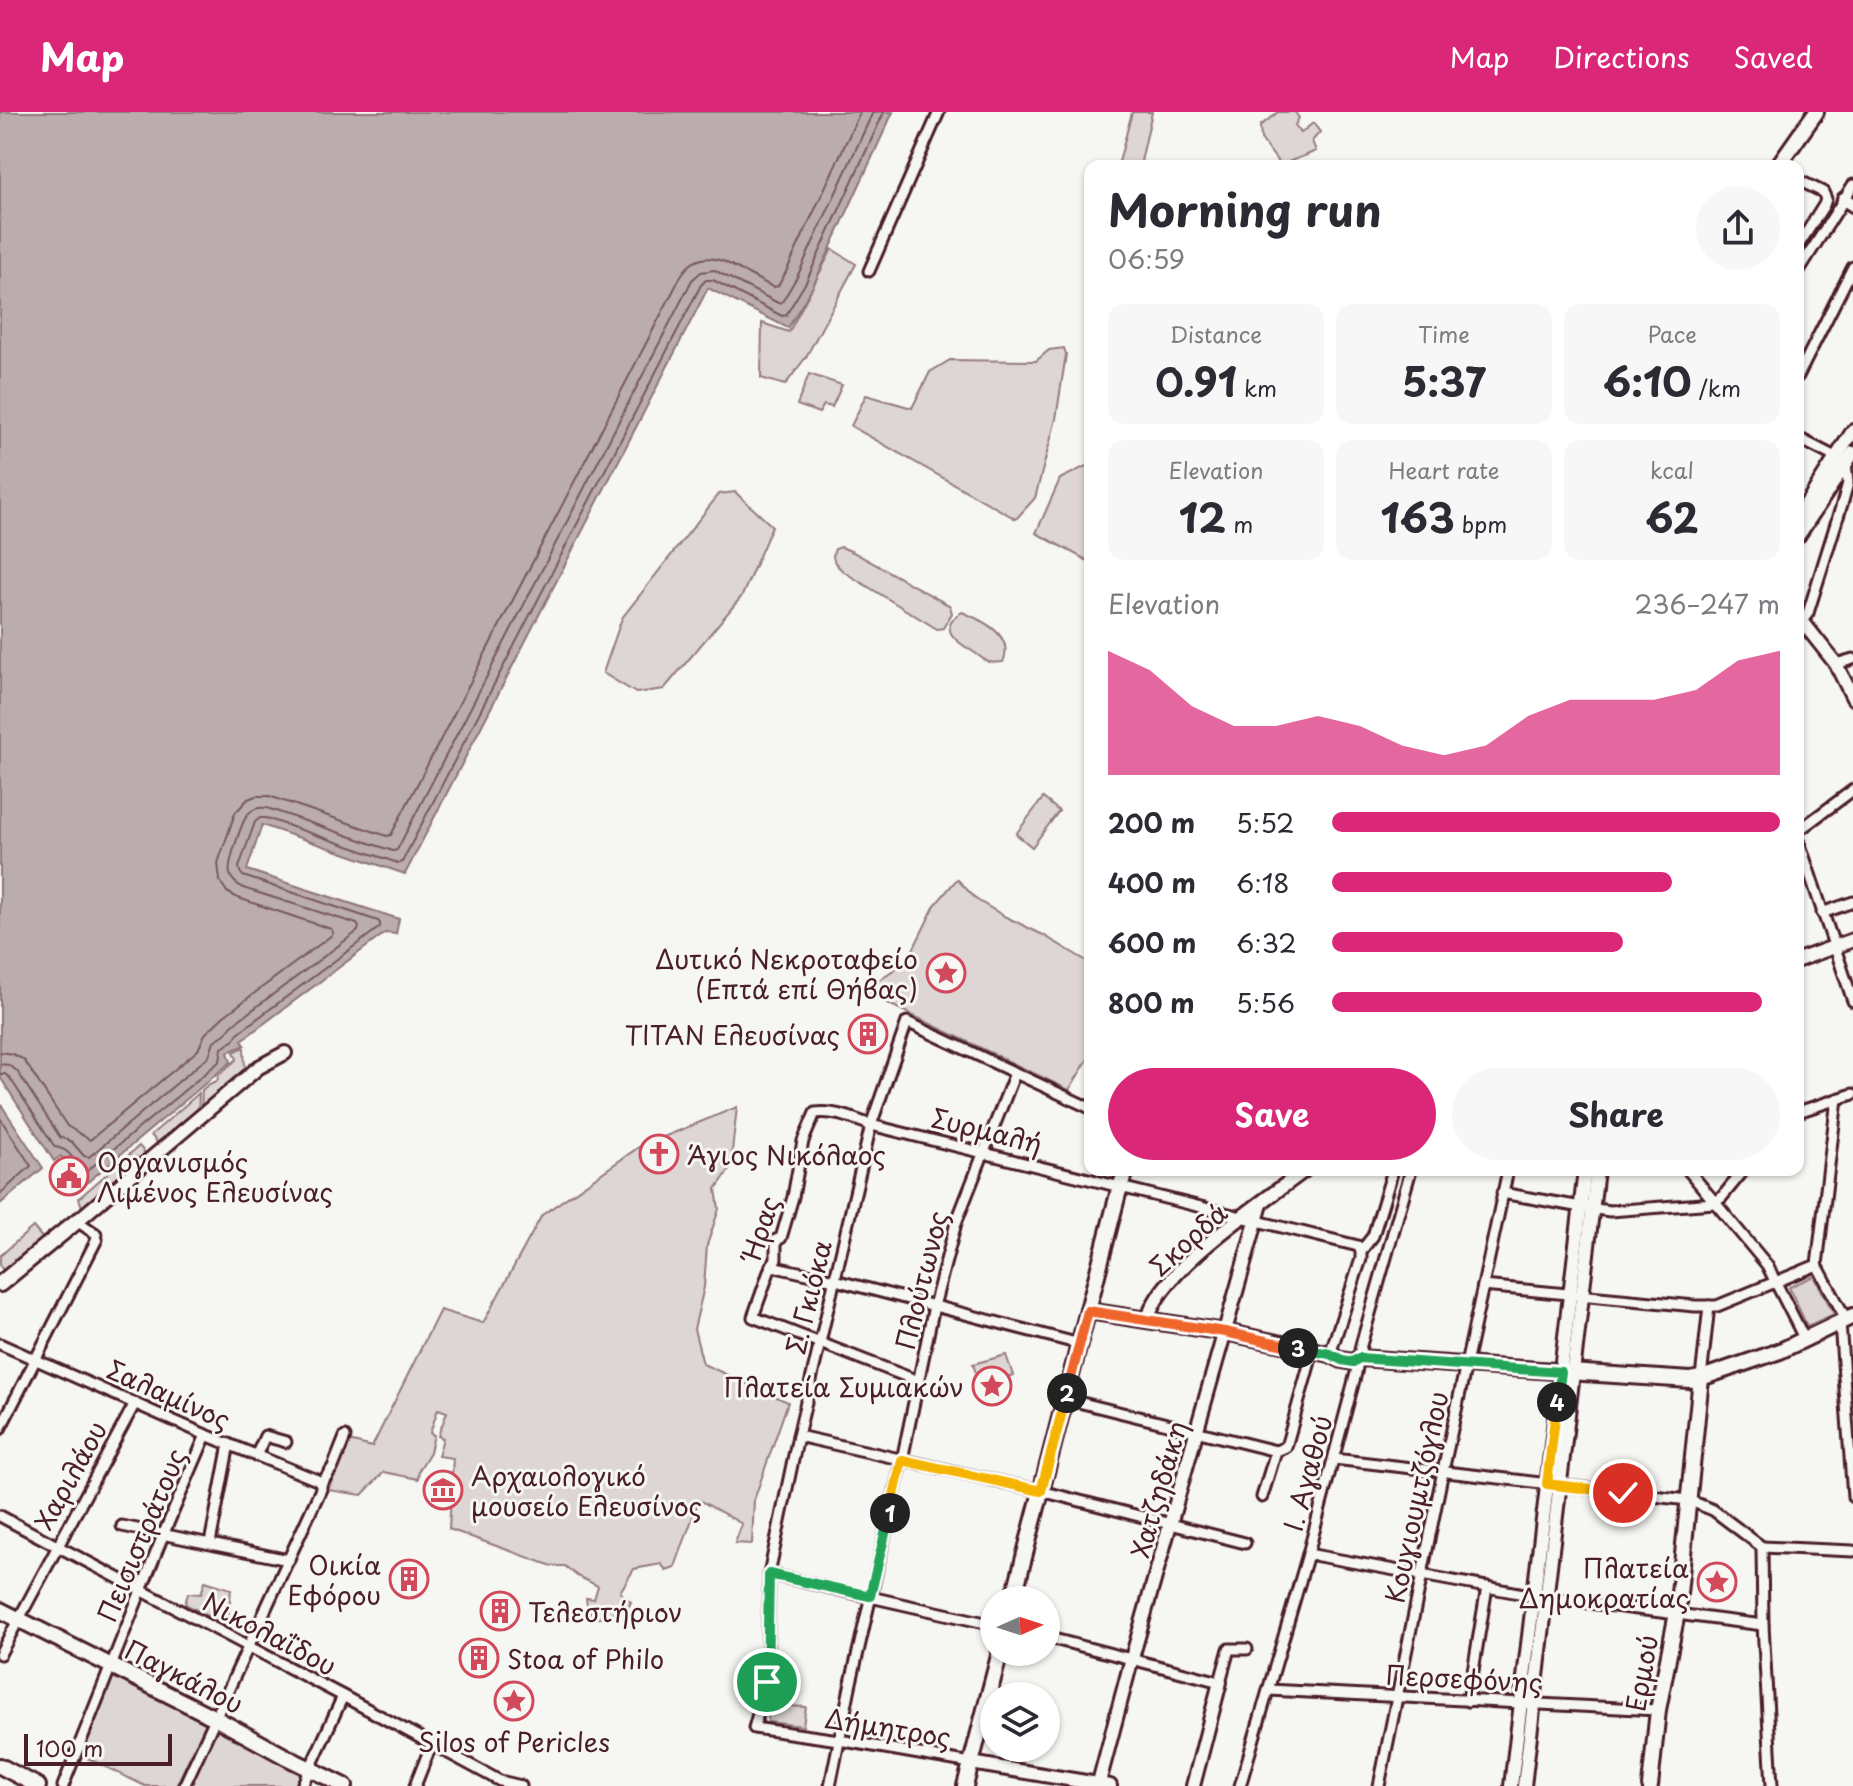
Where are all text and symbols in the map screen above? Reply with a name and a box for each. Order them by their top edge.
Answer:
text: Map [40,28,124,85]
text: Map [1450,35,1509,78]
text: Directions [1553,35,1690,78]
text: Saved [1734,35,1813,78]
text: Morning run [1108,176,1382,242]
button: share [1696,186,1780,270]
text: 06:59 [1108,239,1185,278]
text: Distance [1170,317,1262,350]
text: Time [1418,317,1470,350]
text: Pace [1647,317,1697,350]
text: 0.91 [1155,350,1237,411]
text: 5:37 [1402,350,1486,411]
text: 6:10 [1603,350,1692,411]
text: km [1237,371,1277,404]
text: /km [1692,371,1741,404]
text: Elevation [1169,453,1263,486]
text: Heart rate [1388,453,1500,486]
text: kcal [1650,453,1694,486]
text: 12 [1179,486,1226,547]
text: 163 [1381,486,1455,547]
text: 62 [1645,486,1699,547]
text: m [1226,507,1253,540]
text: bpm [1455,507,1507,540]
text: Elevation [1108,584,1220,623]
text: 236–247 m [1634,584,1780,623]
text: 200 m [1108,803,1195,842]
text: 5:52 [1236,803,1294,842]
text: 400 m [1108,863,1196,902]
text: 6:18 [1236,863,1290,902]
text: 600 m [1108,923,1196,962]
text: 6:32 [1236,923,1297,962]
place label: Δυτικό Νεκροταφείο (Επτά επί Θήβας) [655,939,918,1008]
place icon: Δυτικό Νεκροταφείο (Επτά επί Θήβας) [925,952,967,994]
text: 800 m [1108,983,1195,1022]
text: 5:56 [1236,983,1295,1022]
building icon: TITAN Ελευσίνας [847,1013,889,1055]
place label: TITAN Ελευσίνας [625,1015,840,1054]
button: Save [1108,1068,1436,1160]
button: Share [1452,1068,1780,1160]
street label: Συρμαλή [928,1097,1046,1163]
church icon: Άγιος Νικόλαος [638,1133,680,1175]
place label: Άγιος Νικόλαος [687,1135,886,1174]
place label: Οργανισμός Λιμένος Ελευσίνας [97,1142,333,1211]
public building icon: Οργανισμός Λιμένος Ελευσίνας [48,1155,90,1197]
street label: Ήρας [730,1191,789,1269]
street label: Σκορδά [1140,1193,1236,1285]
street label: Πλούτωνος [885,1207,957,1353]
street label: Σ. Γκιόκα [775,1236,841,1358]
pin: 3 [1278,1328,1318,1368]
text: 3 [1291,1331,1305,1364]
street label: Σαλαμίνος [101,1349,237,1439]
place icon: Πλατεία Συμιακών [971,1365,1013,1407]
place label: Πλατεία Συμιακών [723,1367,964,1406]
pin: 2 [1047,1373,1087,1413]
text: 2 [1059,1376,1075,1409]
pin: 4 [1537,1382,1577,1422]
text: 4 [1550,1385,1564,1418]
street label: Κουγιουμτζόγλου [1375,1388,1457,1606]
street label: Ι. Αγαθού [1273,1411,1341,1535]
street label: Χαριλάου [24,1413,116,1537]
street label: Χατζηδάκη [1120,1416,1196,1562]
street label: Πεισιστράτους [87,1442,195,1628]
place label: Αρχαιολογικό μουσείο Ελευσίνος [471,1456,702,1525]
pin [1589,1459,1657,1527]
museum icon: Αρχαιολογικό μουσείο Ελευσίνος [422,1469,464,1511]
icon: check [1601,1471,1645,1515]
pin: 1 [870,1493,910,1533]
text: 1 [885,1496,895,1529]
place label: Οικία Εφόρου [287,1545,381,1614]
place label: Πλατεία Δημοκρατίας [1519,1548,1689,1617]
building icon: Οικία Εφόρου [388,1558,430,1600]
place icon: Πλατεία Δημοκρατίας [1696,1561,1738,1603]
street label: Νικολαΐδου [196,1581,344,1685]
north arrow [980,1586,1060,1666]
map controls [980,1586,1060,1762]
building icon: Τελεστήριον [479,1590,521,1632]
place label: Τελεστήριον [528,1592,683,1631]
street label: Παγκάλου [118,1629,250,1723]
street label: Ερμού [1615,1632,1667,1714]
building icon: Stoa of Philo [458,1637,500,1679]
place label: Stoa of Philo [507,1639,664,1678]
pin [733,1648,801,1716]
street label: Περσεφόνης [1385,1654,1543,1702]
icon: arrive [745,1660,789,1704]
place icon: Silos of Pericles [493,1680,535,1722]
button: layers [980,1682,1060,1762]
street label: Δήμητρος [822,1698,954,1756]
place label: Silos of Pericles [418,1722,610,1761]
scale bar [24,1730,172,1766]
text: 100 m [36,1731,103,1764]

